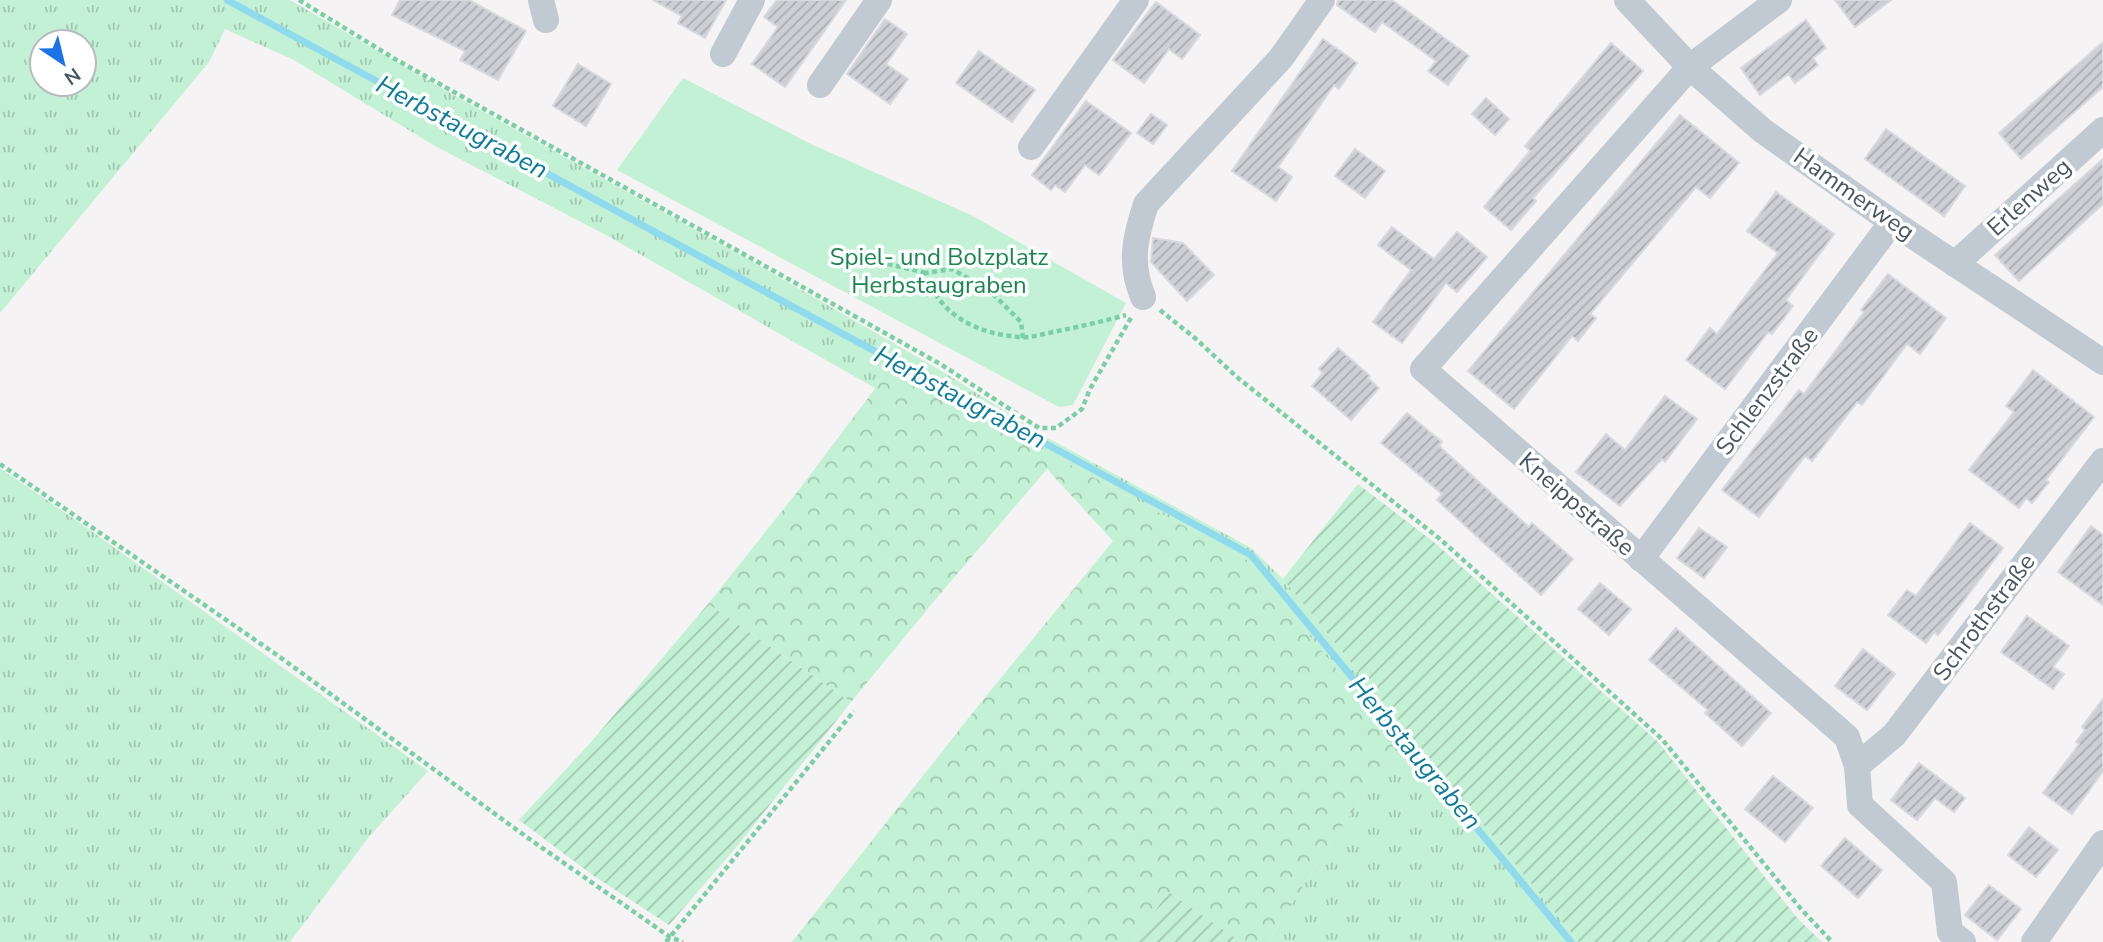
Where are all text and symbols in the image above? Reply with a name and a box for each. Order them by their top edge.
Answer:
north arrow [28,28,98,98]
text: N [59,61,85,91]
water label: Herbstaugraben [370,67,554,187]
street label: Hammerweg [1787,140,1921,248]
street label: Erlenweg [1980,151,2078,243]
park label: Spiel- und Bolzplatz Herbstaugraben [830,241,1048,301]
street label: Schlenzstraße [1708,320,1826,462]
water label: Herbstaugraben [868,337,1052,457]
street label: Kneippstraße [1512,445,1642,563]
street label: Schrothstraße [1926,547,2042,687]
water label: Herbstaugraben [1341,669,1489,837]

